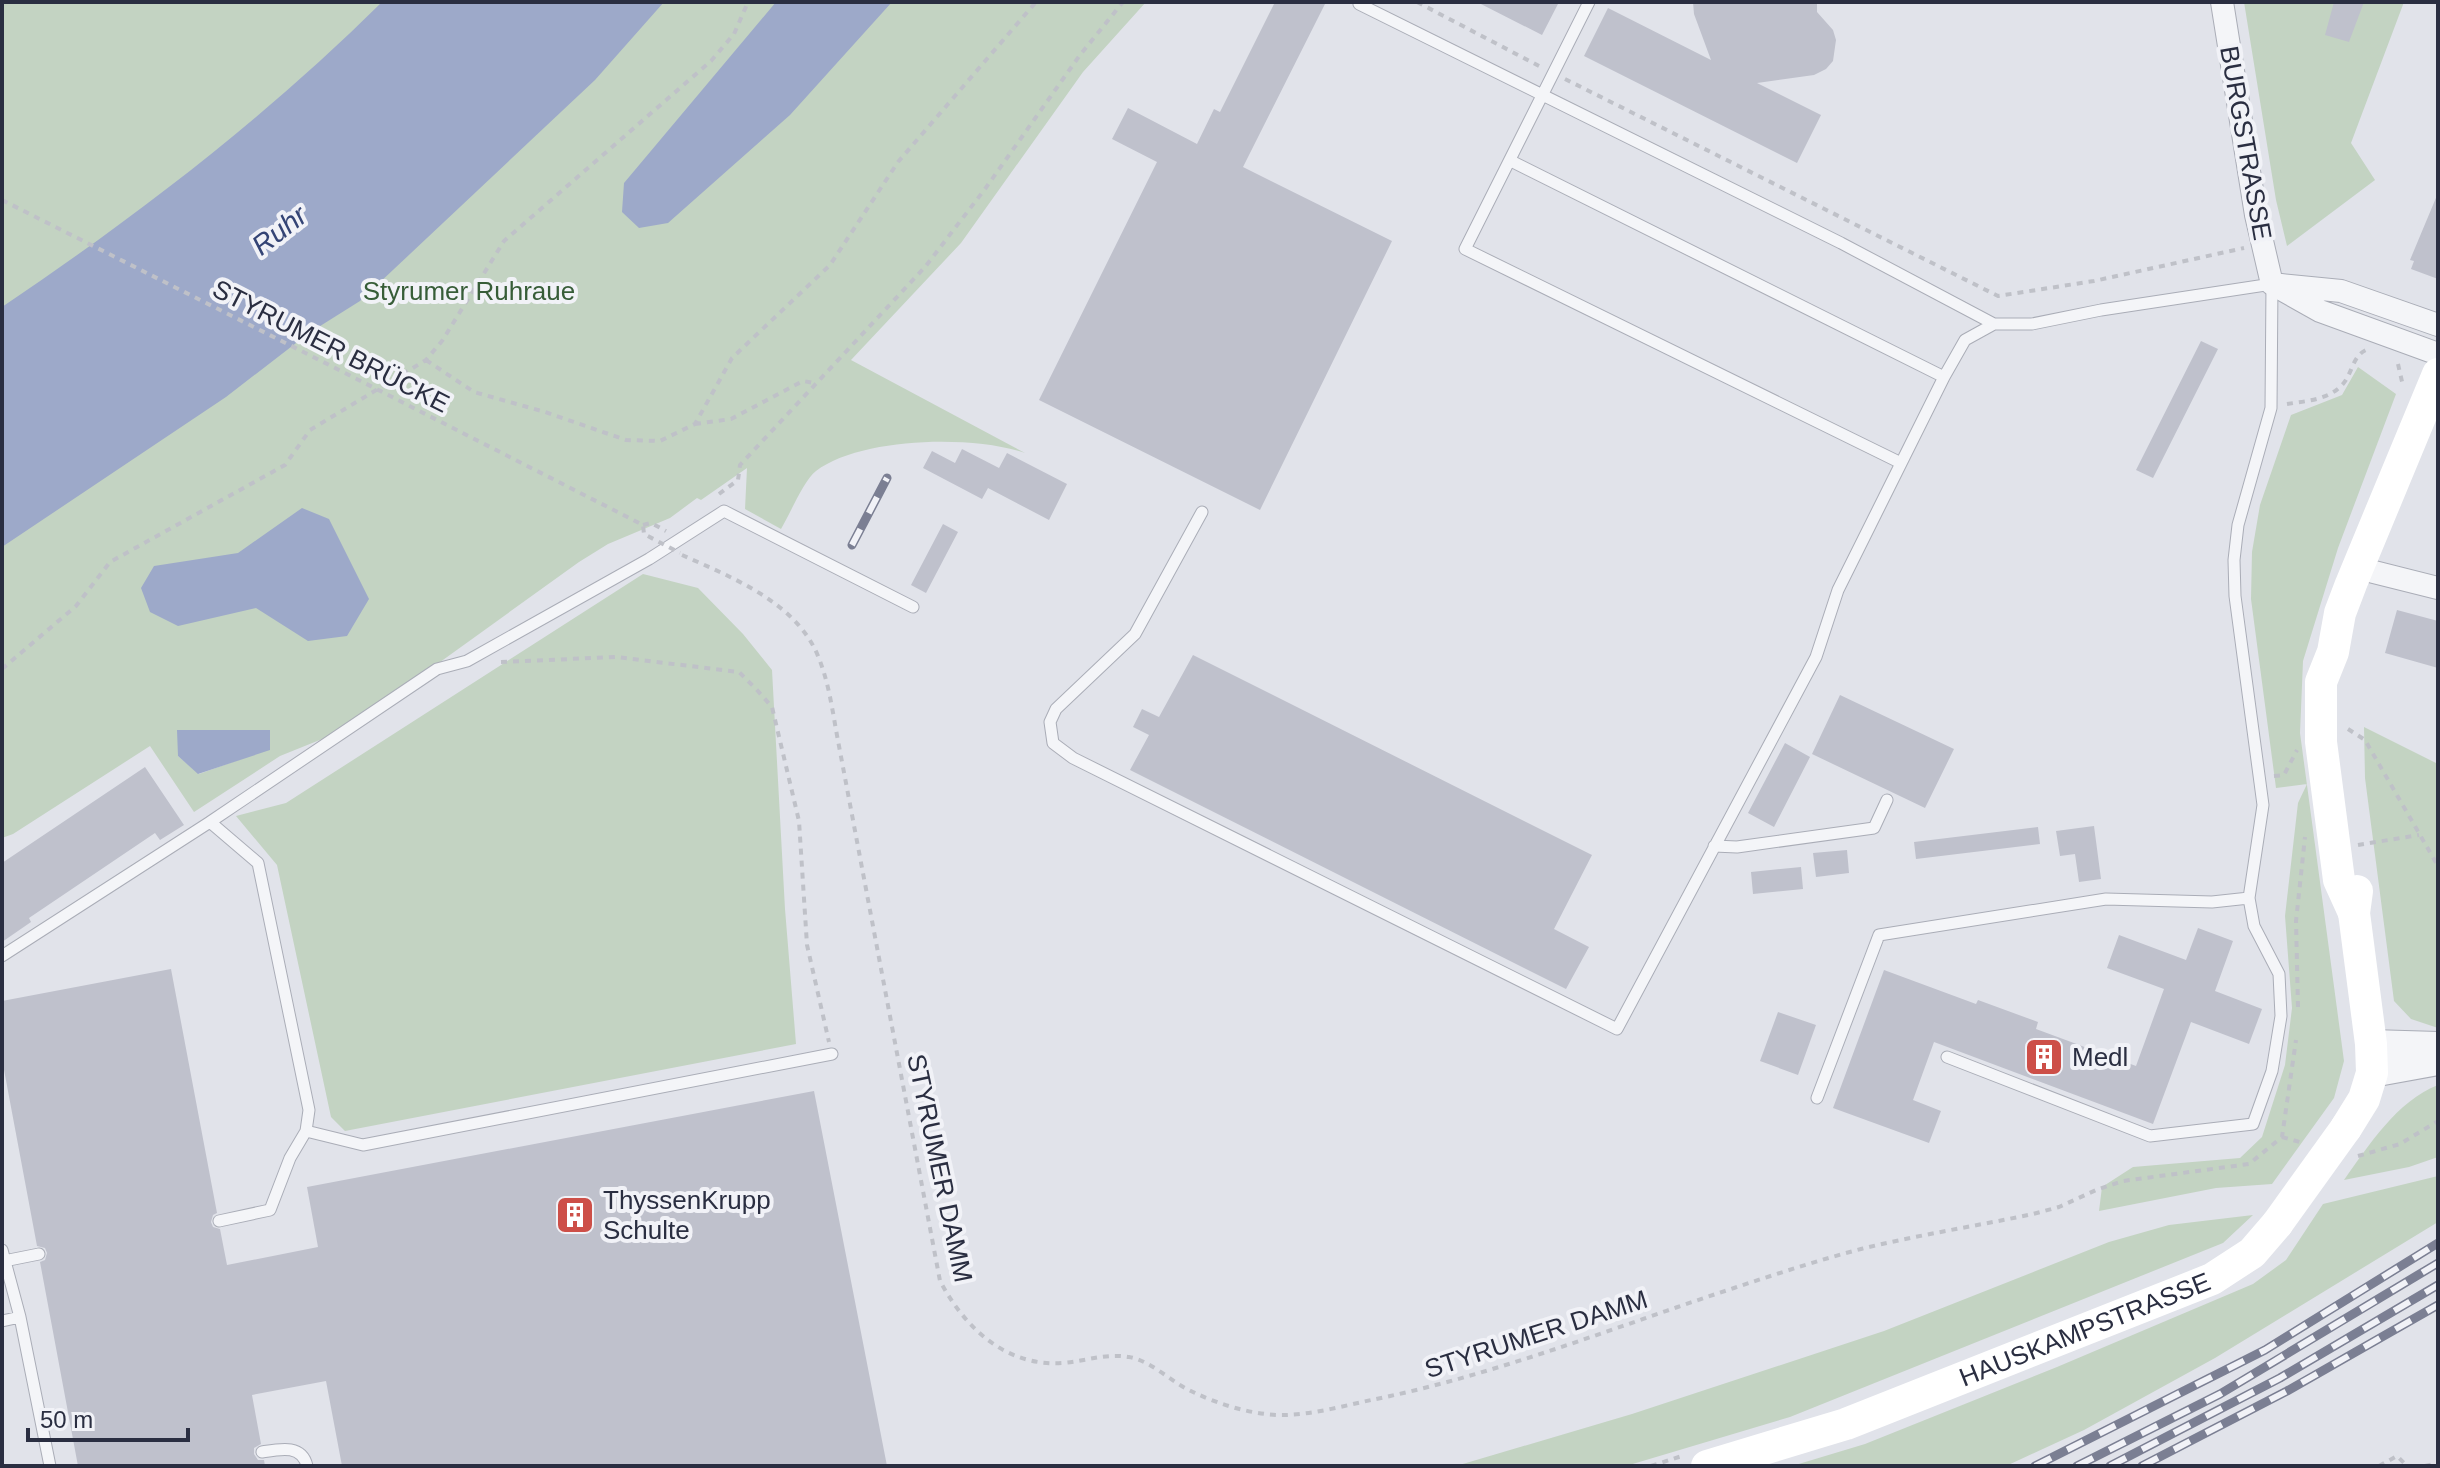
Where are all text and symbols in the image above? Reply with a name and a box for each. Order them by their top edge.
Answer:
street label: BURGSTRASSE [2214,44,2278,242]
water label: Ruhr [246,198,314,261]
street label: STYRUMER BRÜCKE [208,273,454,419]
park label: Styrumer Ruhraue [363,276,575,306]
building icon: Medl [2023,1036,2065,1078]
place label: Medl [2072,1042,2128,1072]
street label: STYRUMER DAMM [901,1051,979,1285]
place label: ThyssenKrupp Schulte [603,1185,771,1245]
building icon: ThyssenKrupp Schulte [554,1194,596,1236]
street label: HAUSKAMPSTRASSE [1955,1266,2215,1393]
street label: STYRUMER DAMM [1421,1284,1651,1384]
scale bar [28,1392,188,1442]
text: 50 m [40,1406,93,1433]

